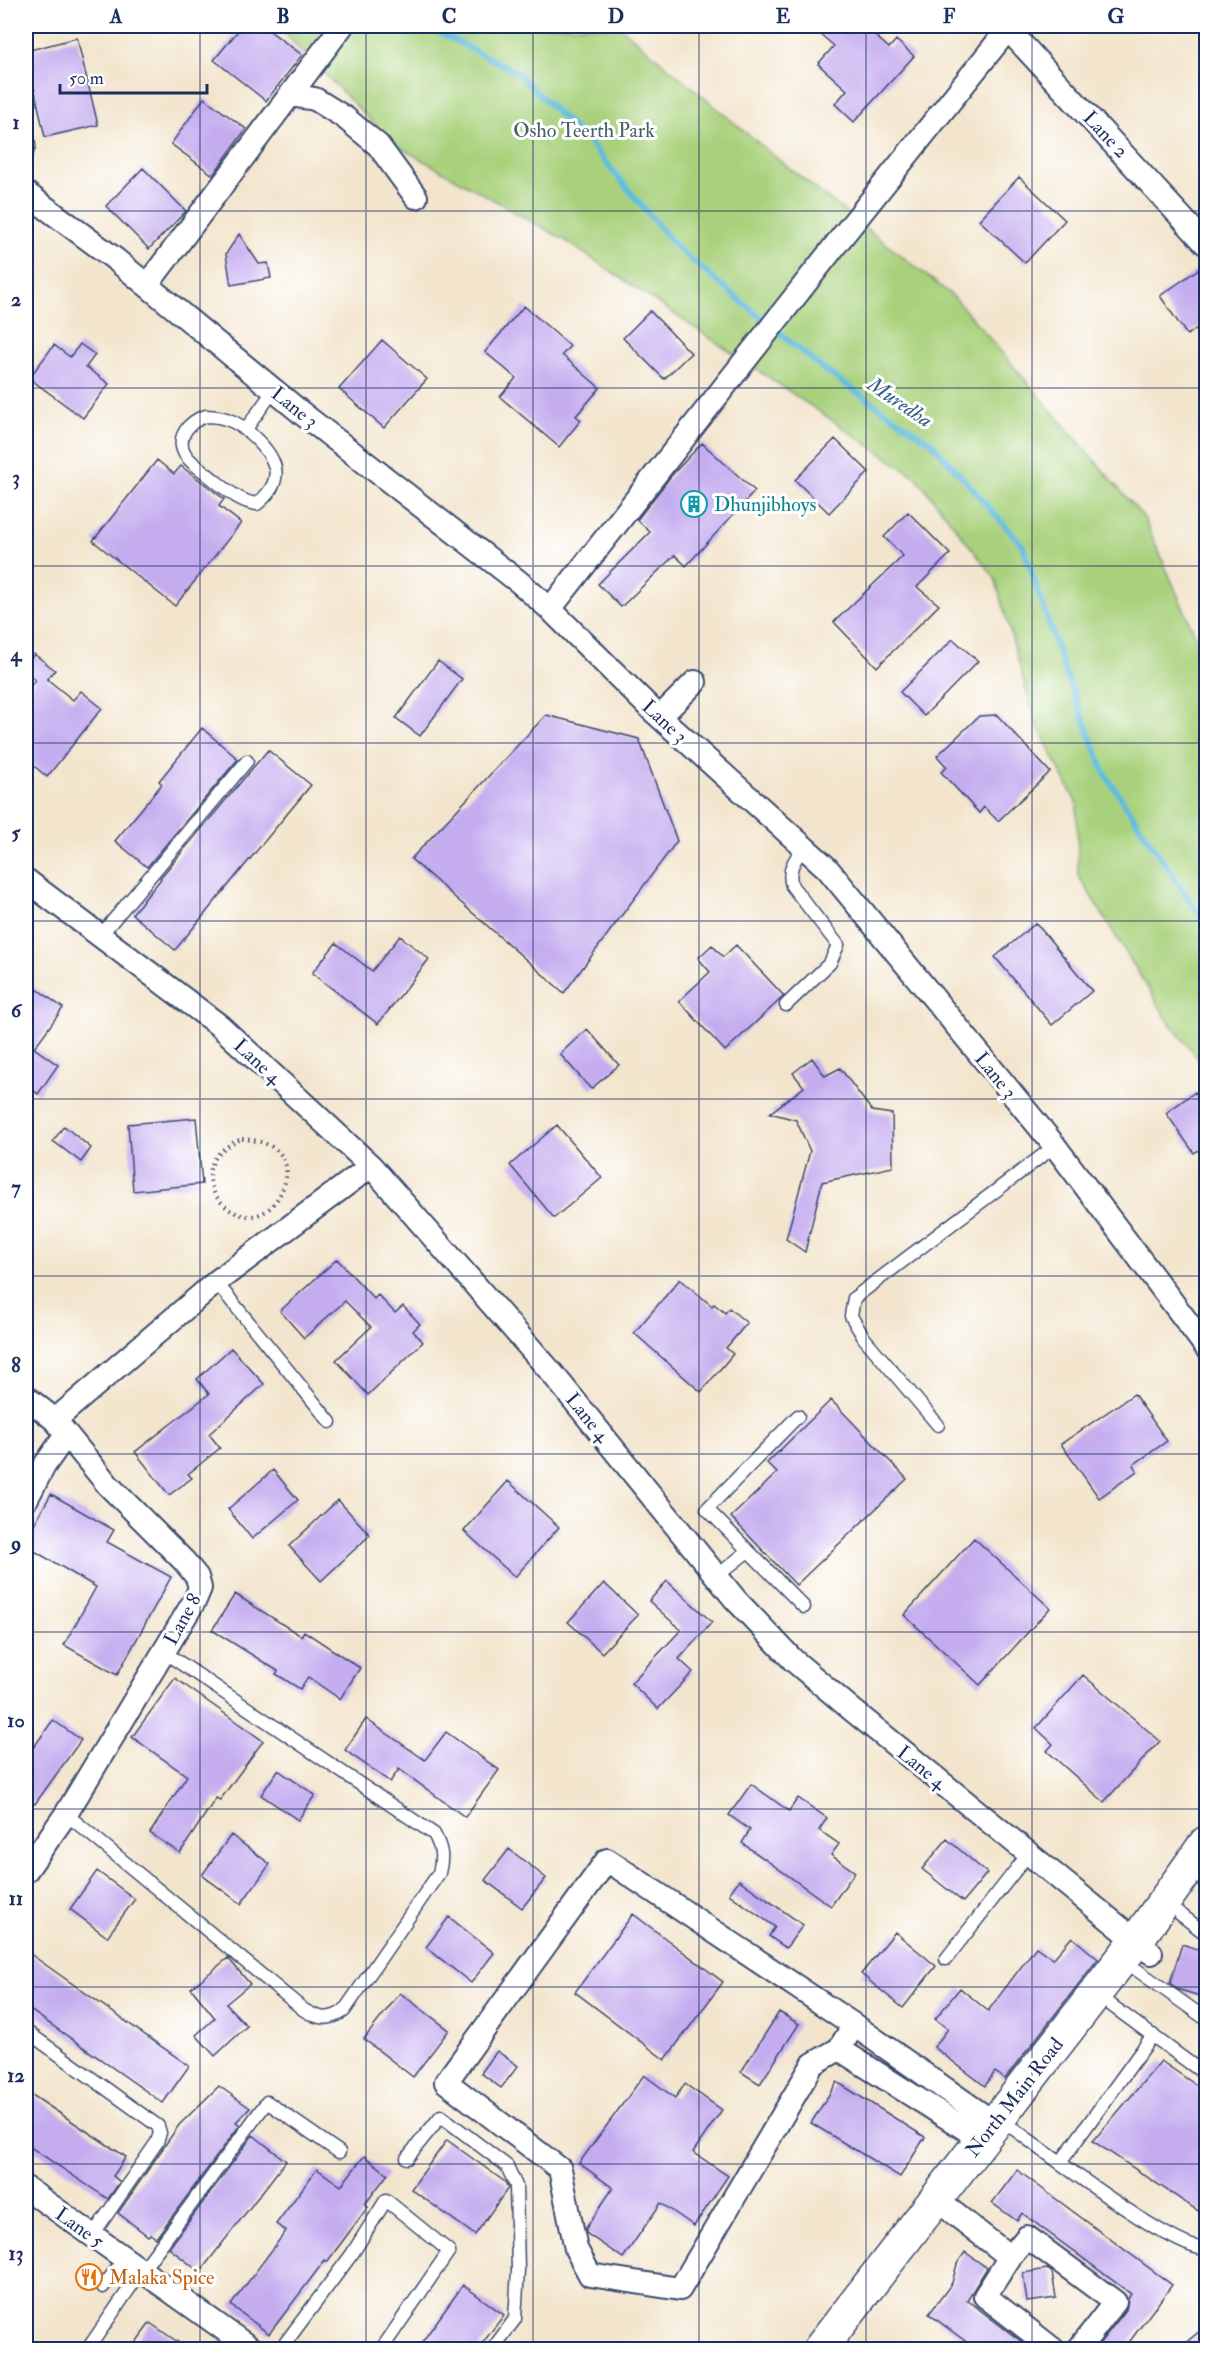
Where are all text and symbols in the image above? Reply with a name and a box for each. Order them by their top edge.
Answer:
text: A [109,4,123,29]
text: B [276,4,290,29]
text: C [442,4,456,29]
text: D [608,4,624,29]
text: E [776,4,791,29]
text: F [943,4,956,29]
text: G [1108,4,1125,29]
scale bar [60,57,207,95]
text: 50 m [69,67,104,90]
street label: Lane 2 [1077,105,1134,163]
text: 1 [12,110,20,135]
park label: Osho Teerth Park [513,118,655,143]
text: 2 [11,287,21,312]
water label: Muredha [860,370,938,434]
street label: Lane 3 [266,381,323,434]
text: 3 [12,465,20,490]
building icon: Dhunjibhoys [679,489,709,519]
place label: Dhunjibhoys [714,492,817,517]
text: 4 [10,642,23,667]
street label: Lane 3 [637,694,693,749]
text: 5 [12,820,22,845]
text: 6 [11,998,23,1023]
street label: Lane 4 [229,1033,288,1091]
street label: Lane 3 [969,1047,1022,1104]
text: 7 [11,1175,21,1200]
text: 8 [11,1353,21,1378]
street label: Lane 4 [560,1388,616,1448]
text: 9 [9,1531,21,1556]
street label: Lane 8 [158,1589,207,1649]
text: 10 [7,1708,25,1733]
street label: Lane 4 [892,1740,952,1796]
text: 11 [9,1886,23,1911]
street label: North Main Road [960,2032,1069,2162]
text: 12 [7,2063,25,2088]
street label: Lane 5 [50,2201,109,2254]
text: 13 [9,2241,23,2266]
restaurant icon: Malaka Spice [74,2262,104,2292]
place label: Malaka Spice [109,2265,214,2291]

